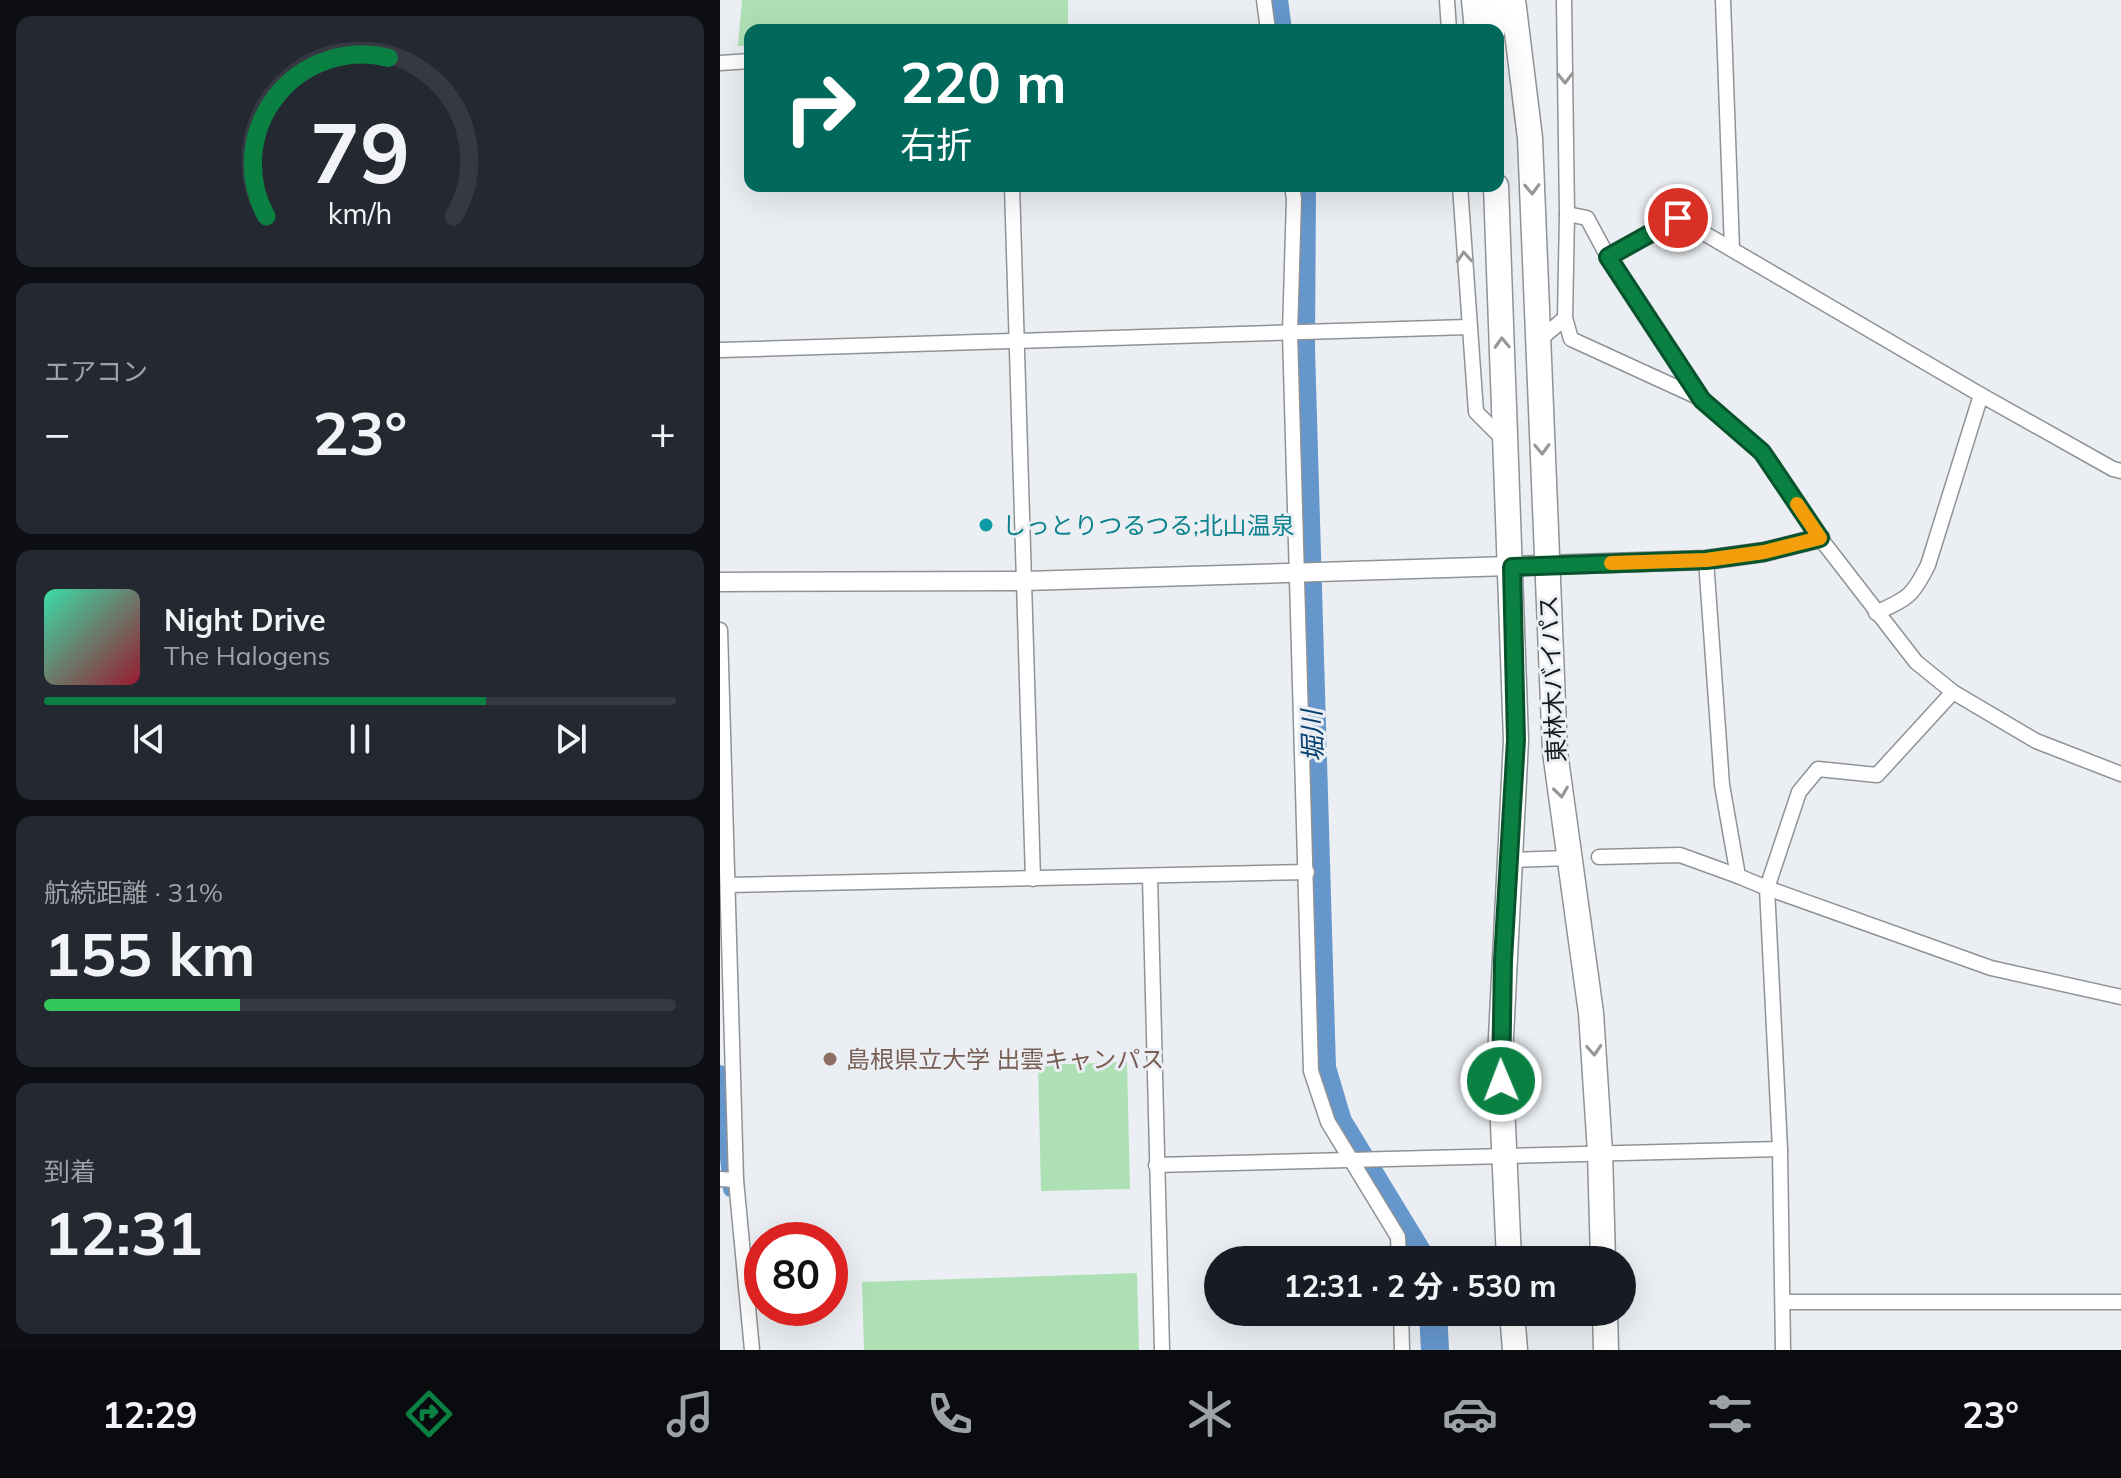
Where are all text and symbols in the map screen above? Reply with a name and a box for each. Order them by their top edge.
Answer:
text: 220 m [900,47,1067,117]
icon: right [768,56,872,160]
one-way arrow [1556,72,1574,85]
text: 79 [310,99,410,204]
text: 右折 [900,122,972,167]
one-way arrow [1524,183,1541,196]
pin [1644,184,1712,252]
text: km/h [328,196,392,232]
icon: arrive [1656,196,1700,240]
one-way arrow [1456,250,1473,263]
one-way arrow [1494,336,1511,349]
text: エアコン [44,355,148,388]
text: 23° [313,395,407,470]
text: − [44,405,70,460]
text: + [650,405,676,460]
one-way arrow [1533,443,1550,456]
place label: しっとりつるつる;北山温泉 [1002,510,1295,540]
marker: しっとりつるつる;北山温泉 [977,516,995,534]
street label: 東林木バイパス [1533,595,1571,763]
text: Night Drive [164,601,326,639]
text: The Halogens [164,639,330,672]
water label: 堀川 [1294,706,1329,763]
icon: previous [127,717,171,761]
icon: pause [338,717,382,761]
icon: next [549,717,593,761]
one-way arrow [1551,785,1568,799]
text: 航続距離 · 31% [44,876,223,909]
text: 155 km [44,916,256,991]
position arrow [1459,1039,1543,1123]
place label: 島根県立大学 出雲キャンパス [846,1044,1164,1074]
one-way arrow [1585,1044,1602,1057]
marker: 島根県立大学 出雲キャンパス [821,1050,839,1068]
text: 到着 [44,1155,96,1188]
text: 12:31 [44,1195,203,1270]
speed limit sign: 80 [744,1222,848,1326]
text: 12:31 · 2 分 · 530 m [1284,1267,1556,1305]
icon: directions [401,1386,457,1442]
icon: music [662,1386,718,1442]
icon: phone [922,1386,978,1442]
icon: climate [1182,1386,1238,1442]
icon: car [1442,1386,1498,1442]
icon: filters [1702,1386,1758,1442]
text: 12:29 [102,1392,197,1437]
text: 23° [1962,1392,2019,1437]

